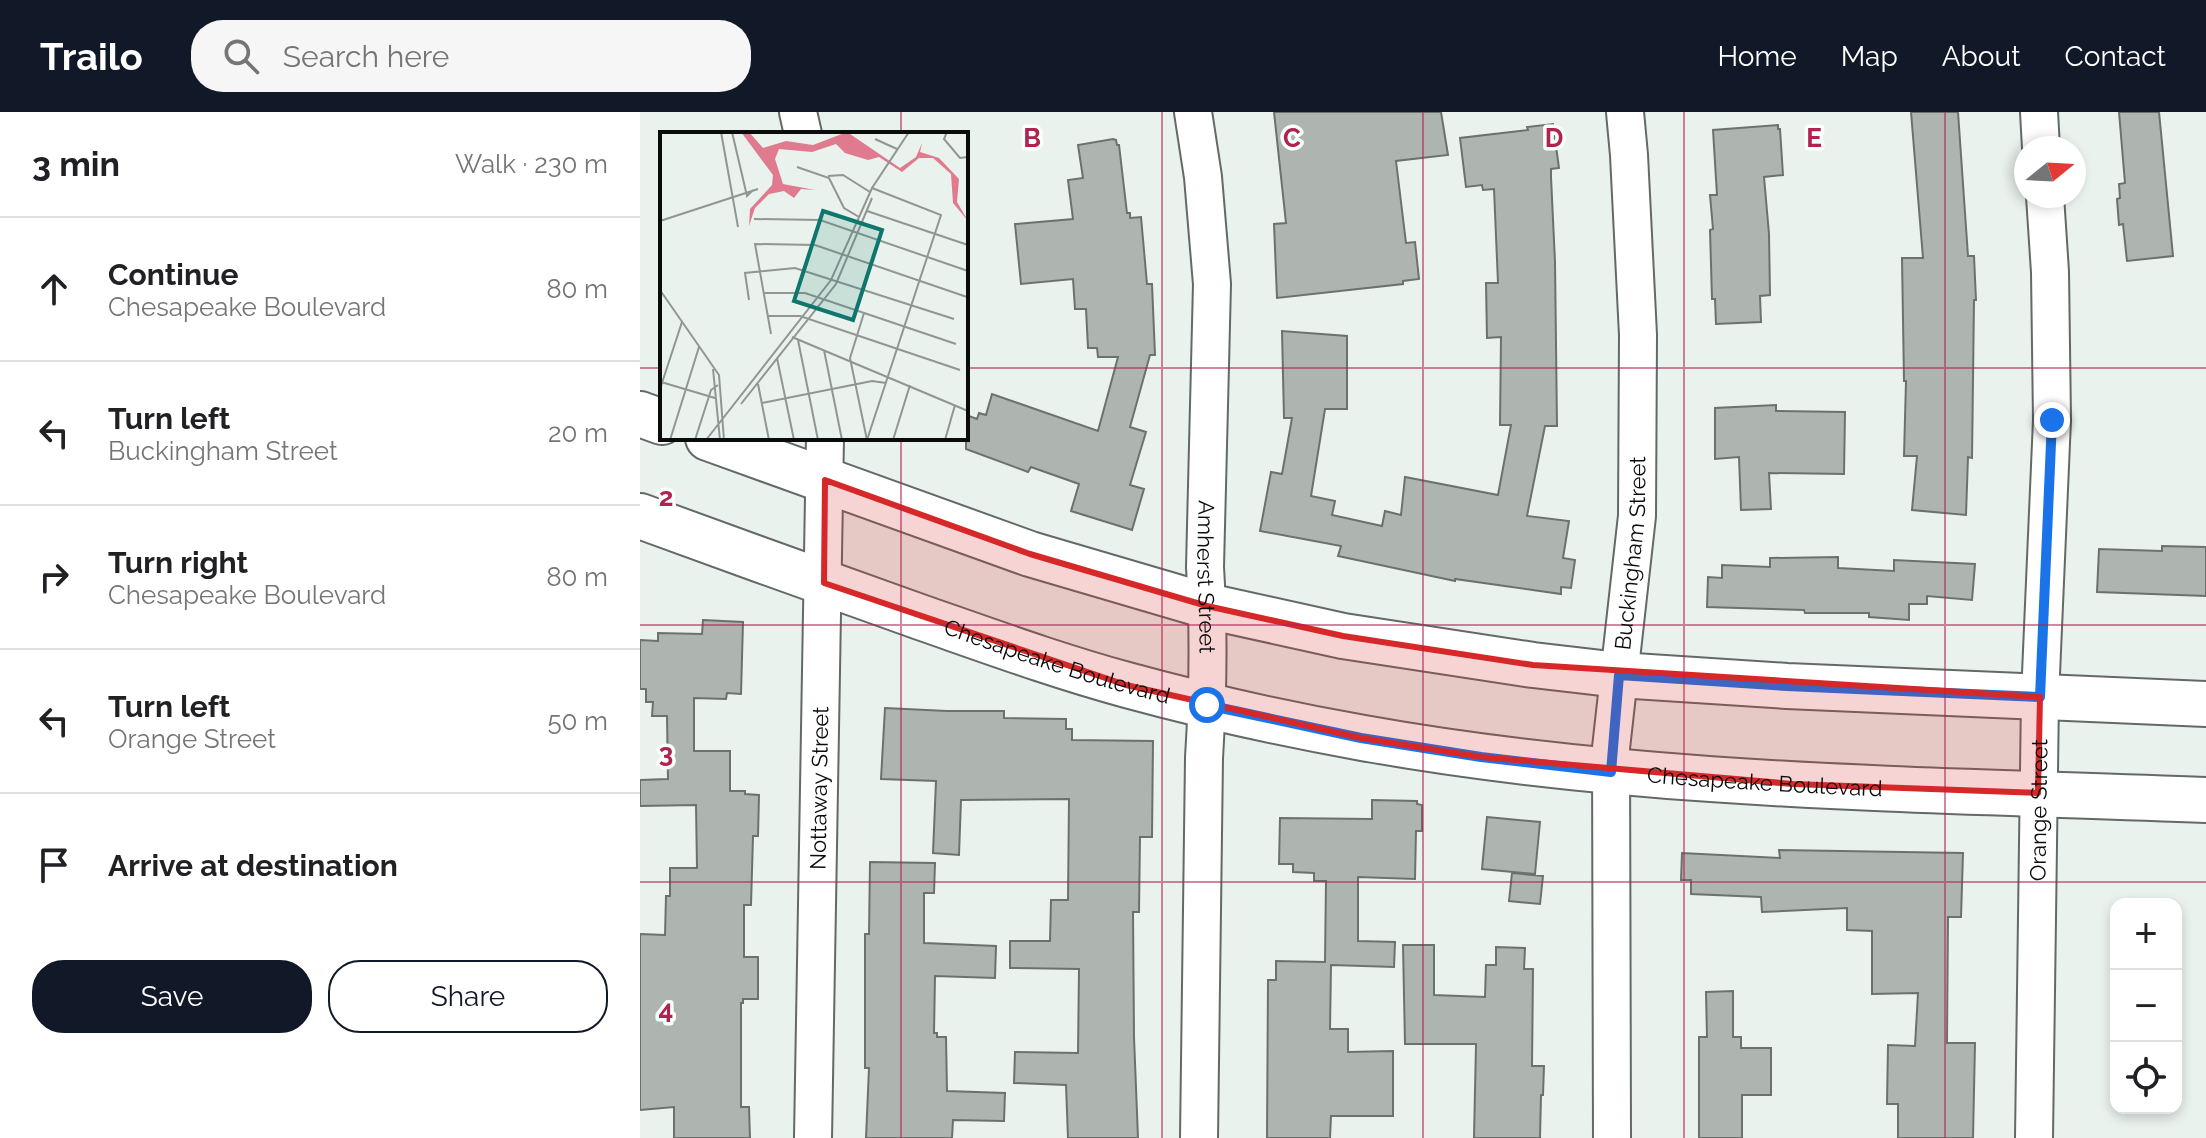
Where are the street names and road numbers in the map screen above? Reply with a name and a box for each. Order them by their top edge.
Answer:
street label: Buckingham Street [1609,456,1650,651]
street label: Amherst Street [1192,500,1221,654]
street label: Chesapeake Boulevard [941,614,1173,709]
street label: Nottaway Street [805,706,833,870]
street label: Orange Street [2024,738,2052,881]
street label: Chesapeake Boulevard [1646,761,1883,801]

